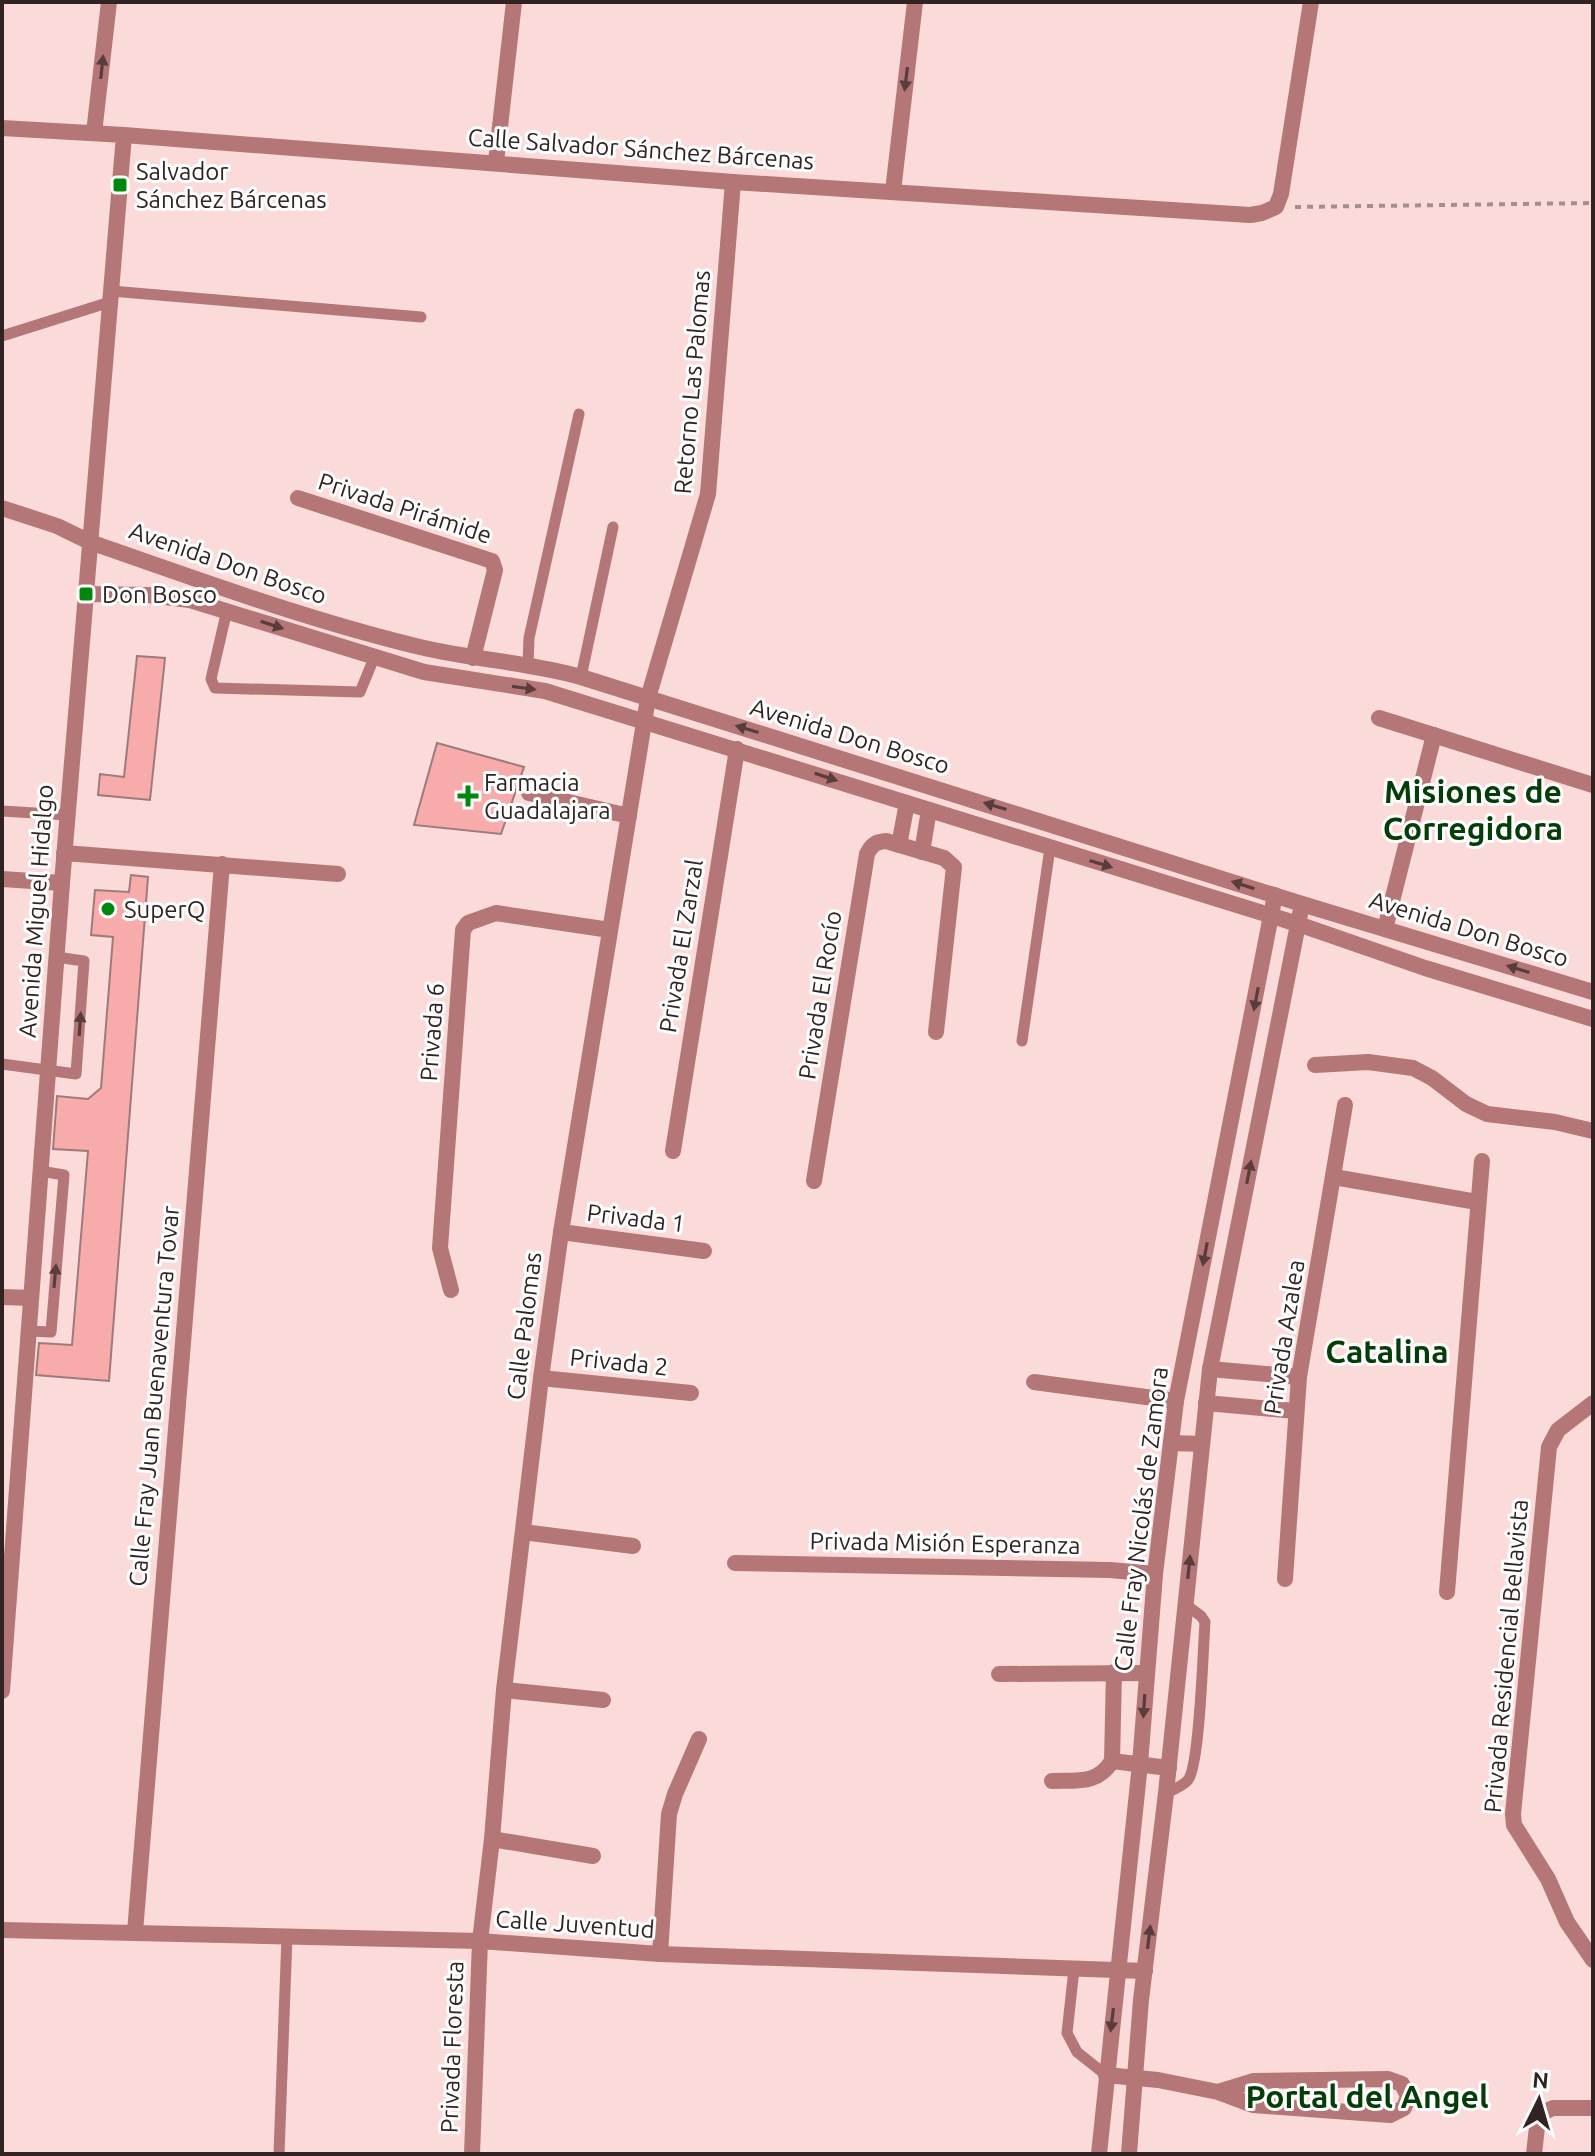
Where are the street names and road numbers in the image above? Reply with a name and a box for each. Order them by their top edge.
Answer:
street label: Calle Salvador Sánchez Bárcenas [467,123,815,175]
street label: Retorno Las Palomas [669,269,715,495]
street label: Privada Pirámide [315,467,495,549]
street label: Avenida Don Bosco [126,516,330,610]
street label: Avenida Don Bosco [747,693,953,779]
street label: Avenida Miguel Hidalgo [14,783,58,1039]
street label: Privada El Zarzal [654,857,708,1035]
street label: Avenida Don Bosco [1366,886,1572,972]
street label: Privada El Rocío [793,909,847,1081]
street label: Privada 6 [415,982,449,1082]
street label: Privada 1 [585,1199,687,1237]
street label: Calle Fray Juan Buenaventura Tovar [124,1204,184,1588]
street label: Calle Palomas [502,1251,546,1401]
street label: Privada Azalea [1258,1258,1310,1416]
street label: Privada 2 [569,1343,669,1381]
street label: Calle Fray Nicolás de Zamora [1109,1365,1173,1673]
street label: Privada Residencial Bellavista [1479,1498,1533,1814]
street label: Privada Misión Esperanza [809,1527,1081,1559]
street label: Calle Juventud [494,1905,656,1943]
street label: Privada Floresta [435,1960,469,2134]

